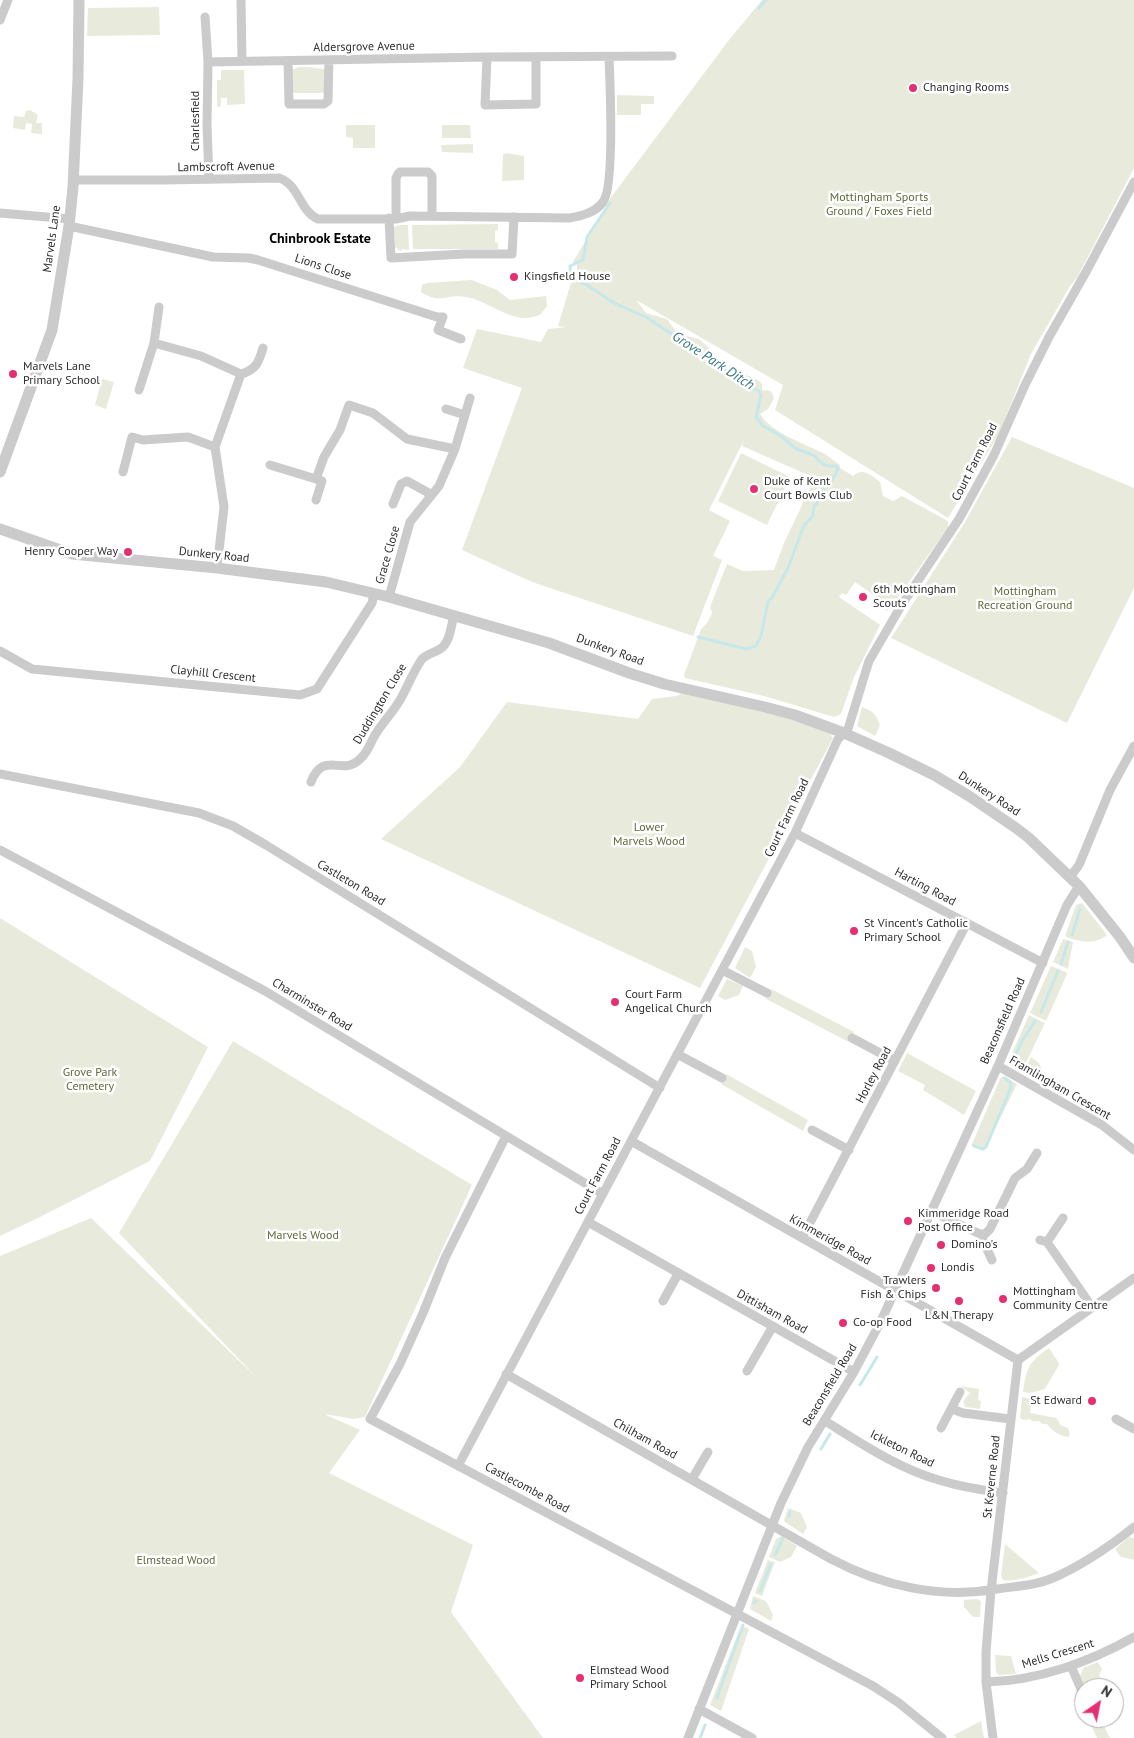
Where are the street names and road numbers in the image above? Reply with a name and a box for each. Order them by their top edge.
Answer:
street label: Aldersgrove Avenue [313,39,415,55]
street label: Charlesfield [189,91,203,151]
street label: Lambscroft Avenue [177,159,275,175]
street label: Marvels Lane [40,205,64,273]
street label: Lions Close [293,251,353,283]
street label: Court Farm Road [949,421,1001,503]
street label: Grace Close [373,524,403,586]
street label: Dunkery Road [178,544,250,566]
street label: Dunkery Road [574,631,646,669]
street label: Duddington Close [350,661,410,747]
street label: Clayhill Crescent [170,662,256,686]
street label: Dunkery Road [955,769,1023,819]
street label: Court Farm Road [762,776,812,860]
street label: Castleton Road [314,857,388,909]
street label: Harting Road [892,865,958,909]
street label: Charminster Road [269,975,355,1035]
street label: Beaconsfield Road [977,975,1029,1067]
street label: Horley Road [853,1044,895,1106]
street label: Framlingham Crescent [1007,1053,1113,1123]
street label: Court Farm Road [572,1135,624,1217]
street label: Kimmeridge Road [787,1212,873,1268]
street label: Dittisham Road [734,1287,810,1337]
street label: Beaconsfield Road [800,1341,860,1429]
street label: Chilham Road [610,1415,680,1463]
street label: Ickleton Road [867,1427,937,1471]
street label: St Keverne Road [980,1435,1004,1519]
street label: Castlecombe Road [482,1460,572,1516]
street label: Mells Crescent [1020,1636,1096,1672]

